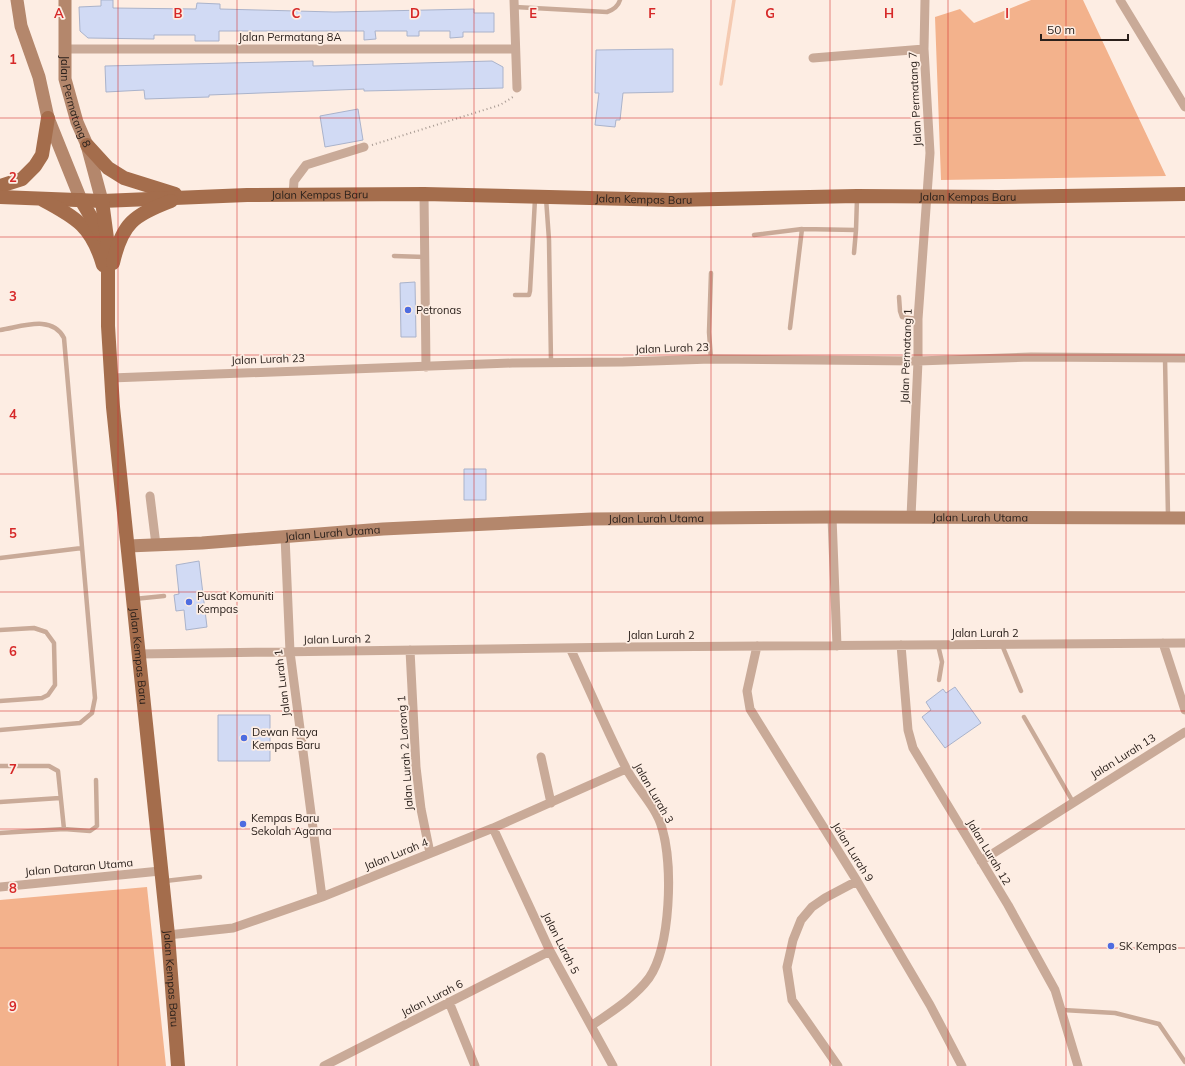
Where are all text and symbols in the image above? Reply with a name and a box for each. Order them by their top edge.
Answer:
text: A [54,5,64,21]
text: B [174,5,183,21]
text: C [292,5,301,21]
text: D [410,5,420,21]
text: E [529,5,537,21]
text: F [648,5,656,21]
text: G [765,5,775,21]
text: H [884,5,894,21]
text: I [1005,5,1009,21]
scale bar [1041,16,1128,42]
text: 50 m [1047,22,1075,37]
street label: Jalan Permatang 8A [239,30,342,44]
text: 1 [9,51,17,67]
street label: Jalan Permatang 7 [906,51,924,147]
street label: Jalan Permatang 8 [58,55,94,150]
text: 2 [9,169,17,185]
street label: Jalan Kempas Baru [271,187,368,202]
street label: Jalan Kempas Baru [919,189,1016,204]
street label: Jalan Kempas Baru [595,191,693,207]
text: 3 [9,288,17,304]
place label: Petronas [416,303,461,317]
marker: Petronas [403,305,413,315]
street label: Jalan Permatang 1 [897,308,915,404]
street label: Jalan Lurah 23 [635,340,709,356]
street label: Jalan Lurah 23 [231,351,305,367]
text: 4 [9,406,17,422]
street label: Jalan Lurah Utama [932,510,1028,525]
street label: Jalan Lurah Utama [608,511,704,526]
street label: Jalan Lurah Utama [284,522,381,544]
text: 5 [9,525,17,541]
place label: Pusat Komuniti Kempas [197,589,274,616]
marker: Pusat Komuniti Kempas [184,597,194,607]
street label: Jalan Kempas Baru [127,607,151,705]
street label: Jalan Lurah 2 [951,626,1019,640]
street label: Jalan Lurah 2 [627,628,695,642]
street label: Jalan Lurah 2 [303,631,371,647]
text: 6 [9,643,17,659]
street label: Jalan Lurah 1 [271,649,293,717]
street label: Jalan Lurah 2 Lorong 1 [394,695,416,811]
place label: Dewan Raya Kempas Baru [252,725,320,752]
street label: Jalan Lurah 13 [1088,730,1158,782]
marker: Dewan Raya Kempas Baru [239,733,249,743]
street label: Jalan Lurah 3 [631,760,677,826]
text: 7 [9,761,17,777]
place label: Kempas Baru Sekolah Agama [251,811,332,838]
street label: Jalan Lurah 12 [964,817,1014,888]
marker: Kempas Baru Sekolah Agama [238,819,248,829]
street label: Jalan Lurah 9 [829,820,877,884]
street label: Jalan Lurah 4 [362,835,430,873]
street label: Jalan Dataran Utama [24,855,134,879]
text: 8 [9,880,17,896]
street label: Jalan Lurah 5 [539,910,583,977]
street label: Jalan Kempas Baru [161,929,182,1028]
place label: SK Kempas [1119,939,1177,953]
marker: SK Kempas [1106,941,1116,951]
street label: Jalan Lurah 6 [399,976,466,1020]
text: 9 [9,998,17,1014]

